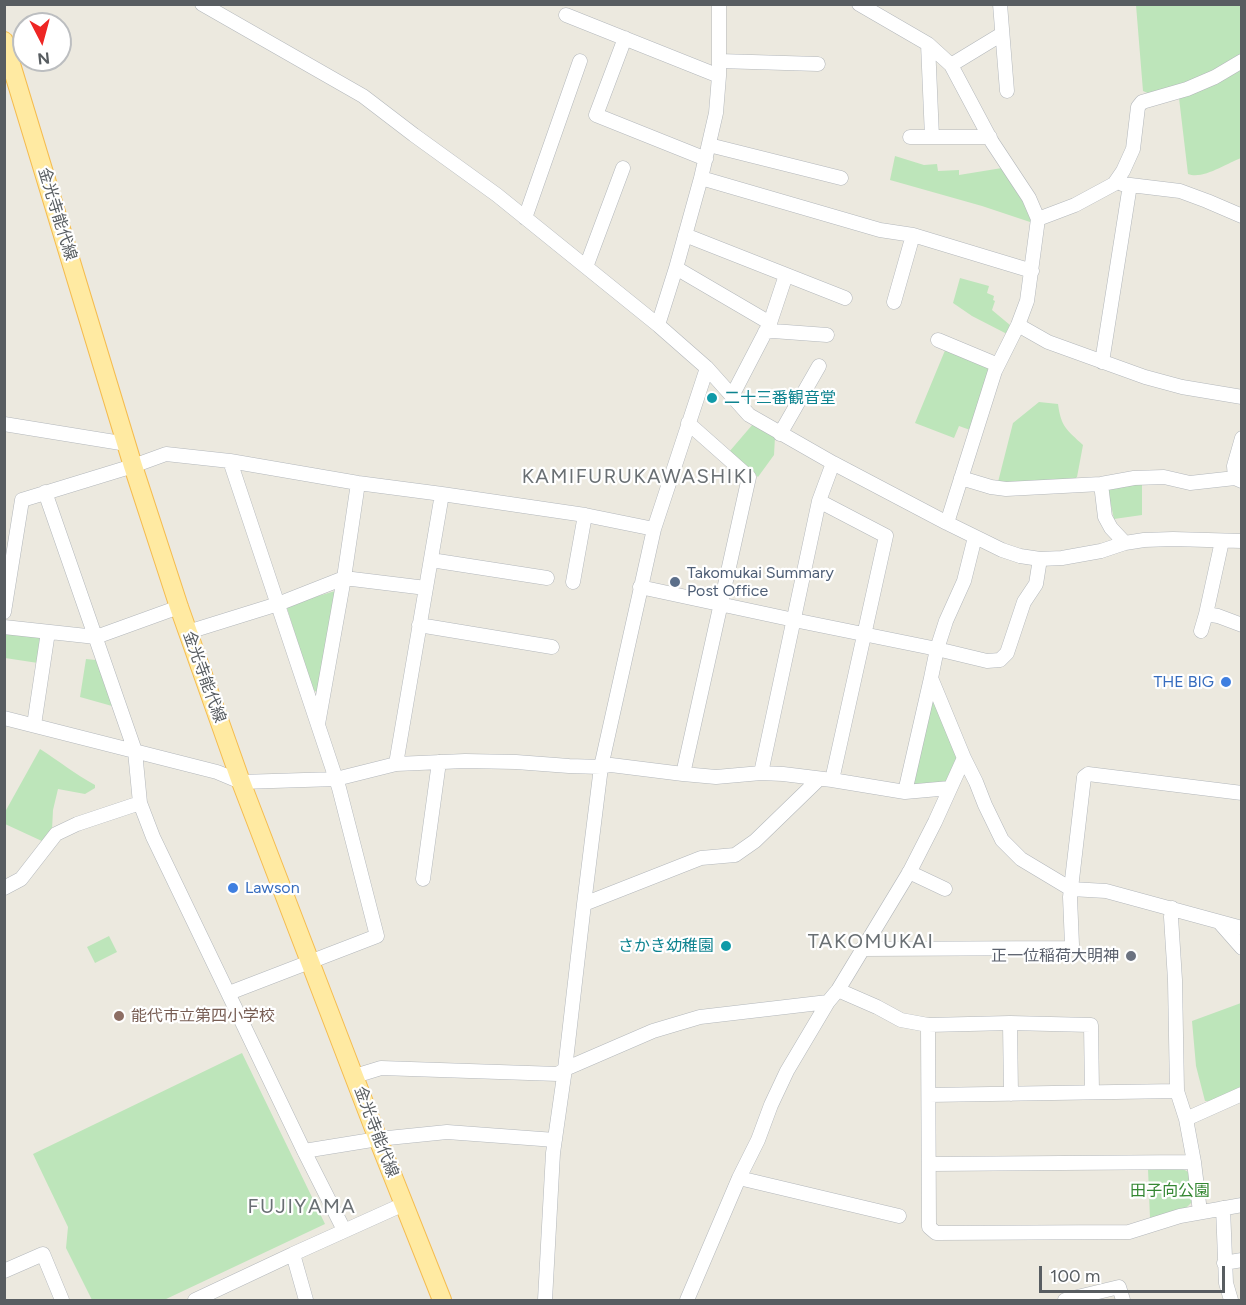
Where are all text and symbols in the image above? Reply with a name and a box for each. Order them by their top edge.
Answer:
north arrow [12,12,72,72]
text: N [37,48,51,69]
street label: 金光寺能代線 [34,165,80,263]
place label: 二十三番観音堂 [724,388,836,408]
marker: 二十三番観音堂 [705,391,719,405]
district label: KAMIFURUKAWASHIKI [522,465,754,489]
place label: Takomukai Summary Post Office [687,563,834,601]
marker: Takomukai Summary Post Office [668,575,682,589]
street label: 金光寺能代線 [179,629,229,725]
place label: THE BIG [1153,672,1214,692]
marker: THE BIG [1219,675,1233,689]
place label: Lawson [245,878,300,898]
marker: Lawson [226,881,240,895]
district label: TAKOMUKAI [808,930,934,954]
place label: さかき幼稚園 [618,936,714,956]
marker: さかき幼稚園 [719,939,733,953]
place label: 正一位稲荷大明神 [991,946,1119,966]
marker: 正一位稲荷大明神 [1124,949,1138,963]
place label: 能代市立第四小学校 [131,1006,275,1026]
marker: 能代市立第四小学校 [112,1009,126,1023]
street label: 金光寺能代線 [350,1084,402,1180]
park label: 田子向公園 [1130,1181,1210,1201]
district label: FUJIYAMA [248,1195,356,1219]
scale bar [1042,1254,1228,1292]
text: 100 m [1050,1265,1100,1287]

